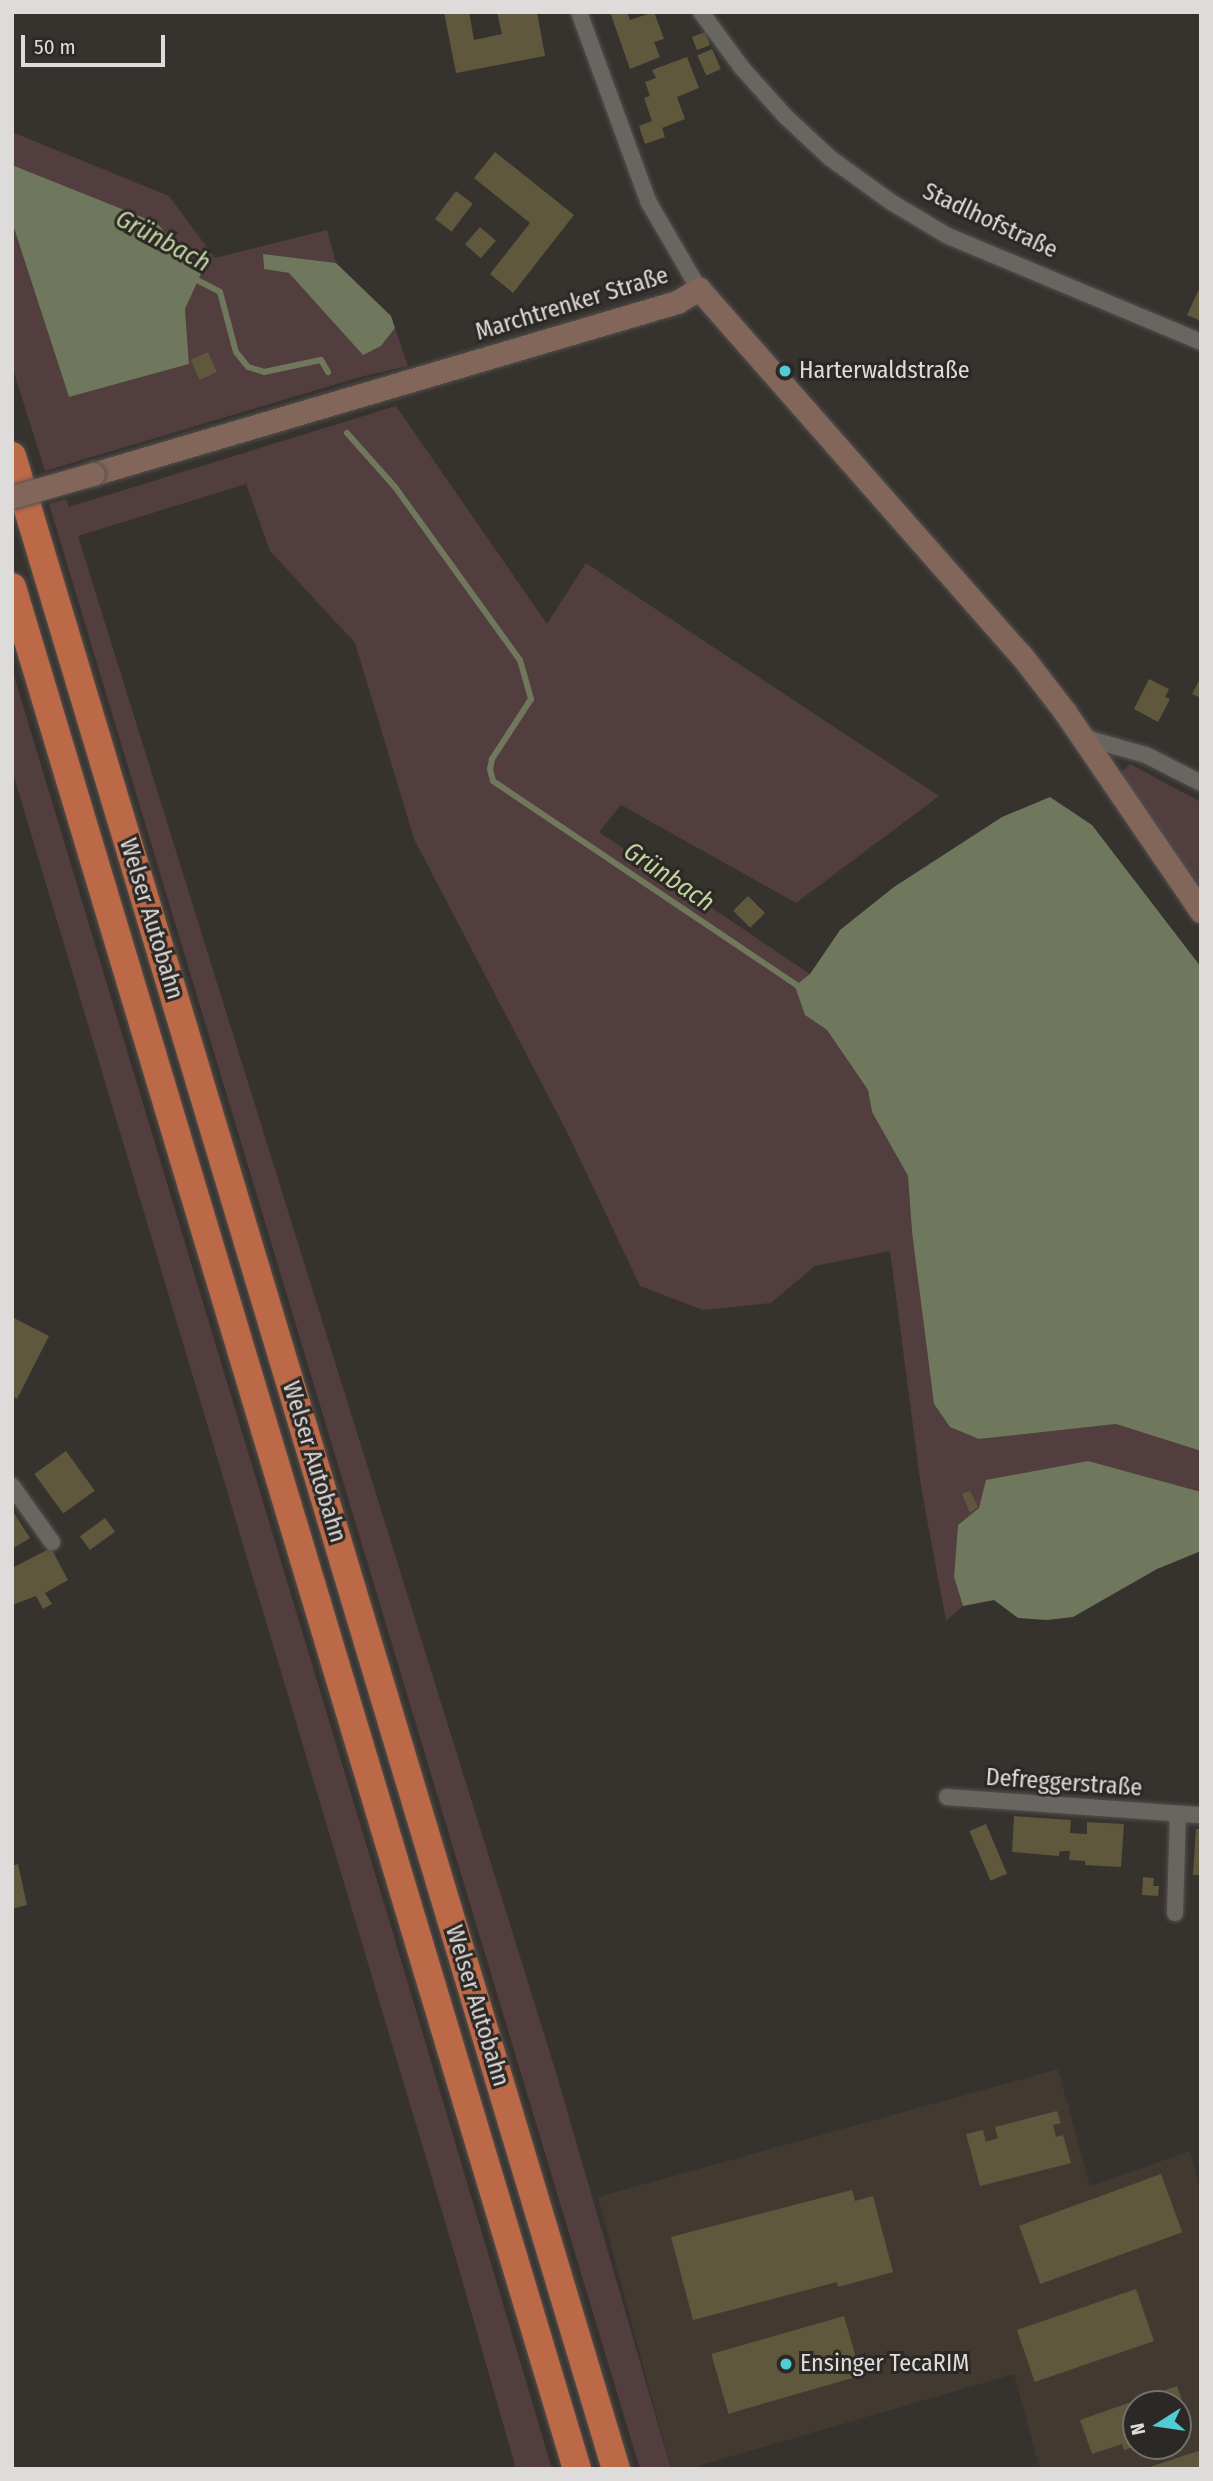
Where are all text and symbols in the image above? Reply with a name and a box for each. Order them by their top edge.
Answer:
scale bar [24,21,168,65]
text: 50 m [34,34,76,60]
street label: Stadlhofstraße [918,177,1062,265]
water label: Grünbach [110,203,216,279]
street label: Marchtrenker Straße [472,261,672,347]
place label: Harterwaldstraße [799,357,970,385]
marker: Harterwaldstraße [777,363,793,379]
street label: Welser Autobahn [113,835,189,1003]
water label: Grünbach [618,835,720,919]
street label: Welser Autobahn [276,1378,352,1546]
street label: Defreggerstraße [985,1763,1143,1803]
street label: Welser Autobahn [439,1922,515,2090]
place label: Ensinger TecaRIM [800,2350,969,2378]
marker: Ensinger TecaRIM [778,2356,794,2372]
north arrow [1122,2390,1192,2460]
text: N [1125,2421,1150,2437]

